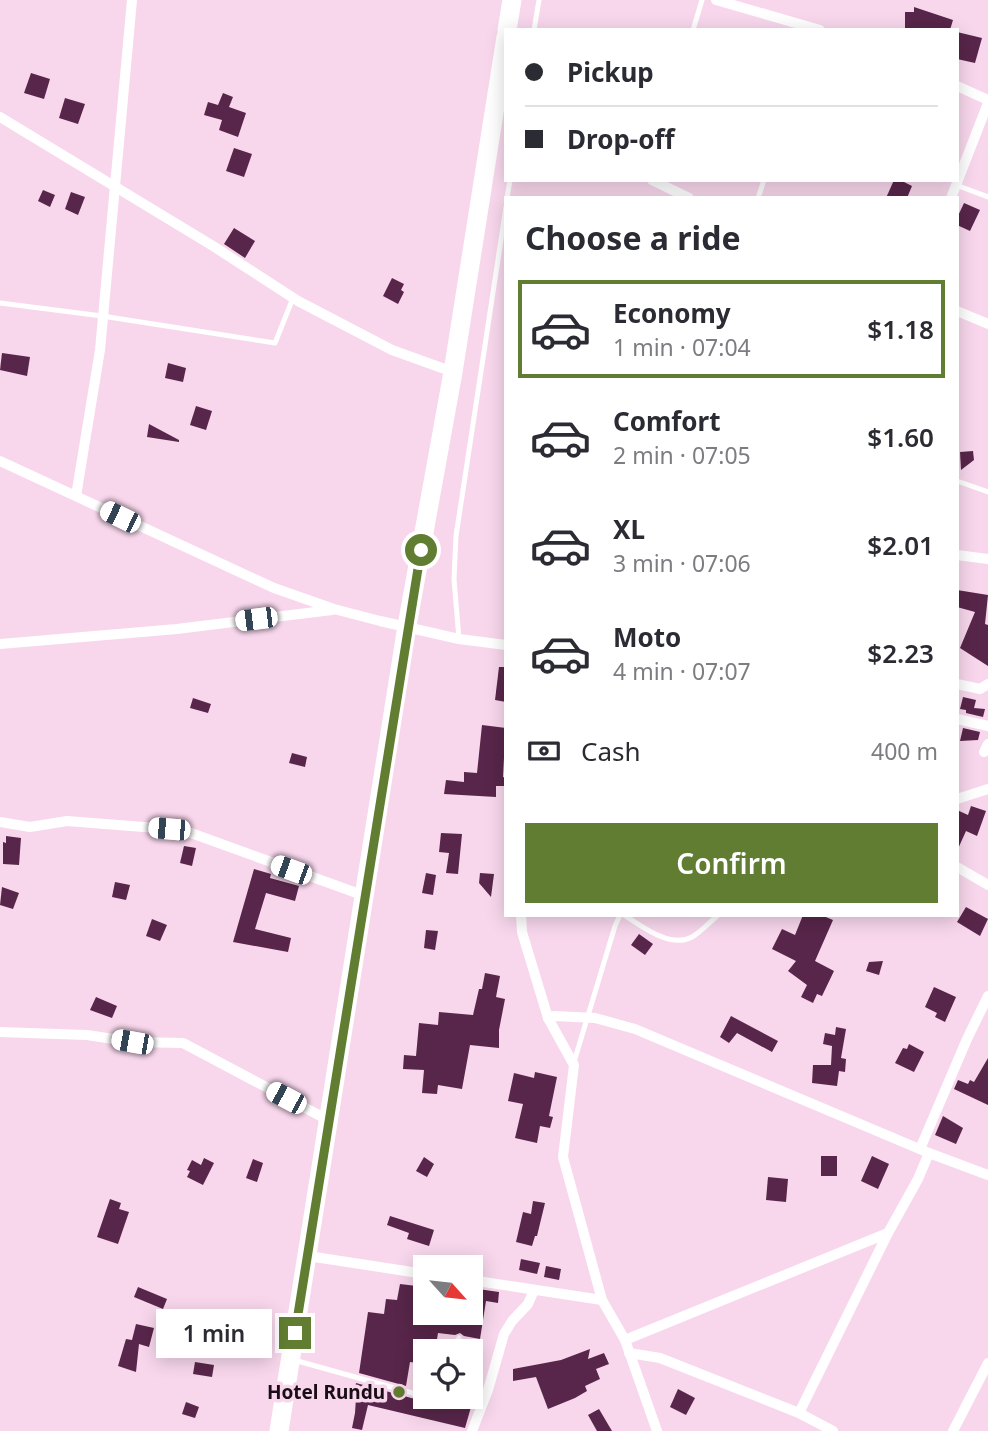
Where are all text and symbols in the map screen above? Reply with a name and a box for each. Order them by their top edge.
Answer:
text: Pickup [567,54,654,90]
text: Drop-off [567,121,674,157]
text: Choose a ride [525,216,741,259]
text: Economy [613,295,731,331]
icon: car [529,298,592,361]
text: $1.18 [867,311,934,347]
text: 1 min · 07:04 [613,331,751,363]
text: Comfort [613,403,721,439]
icon: car [529,406,592,469]
text: $1.60 [867,419,934,455]
text: 2 min · 07:05 [613,439,751,471]
car [97,498,144,536]
text: XL [613,511,645,547]
icon: car [529,514,592,577]
text: $2.01 [867,527,934,563]
route start [405,534,437,566]
text: 3 min · 07:06 [613,547,751,579]
car [234,606,279,632]
text: Moto [613,619,681,655]
icon: car [529,622,592,685]
text: $2.23 [867,635,934,671]
text: 4 min · 07:07 [613,655,751,687]
icon: cash [525,732,563,770]
text: Cash [581,733,641,769]
text: 400 m [871,735,938,767]
car [148,817,191,841]
button: Confirm [525,823,938,903]
car [268,853,315,887]
car [110,1028,155,1056]
car [263,1079,310,1117]
north arrow [413,1255,483,1325]
map controls [413,1255,483,1409]
callout: 1 min [155,1308,270,1358]
text: 1 min [183,1317,245,1349]
route end [279,1317,311,1349]
button: locate [413,1339,483,1409]
place label: Hotel Rundu [267,1379,385,1405]
marker: Hotel Rundu [391,1384,407,1400]

